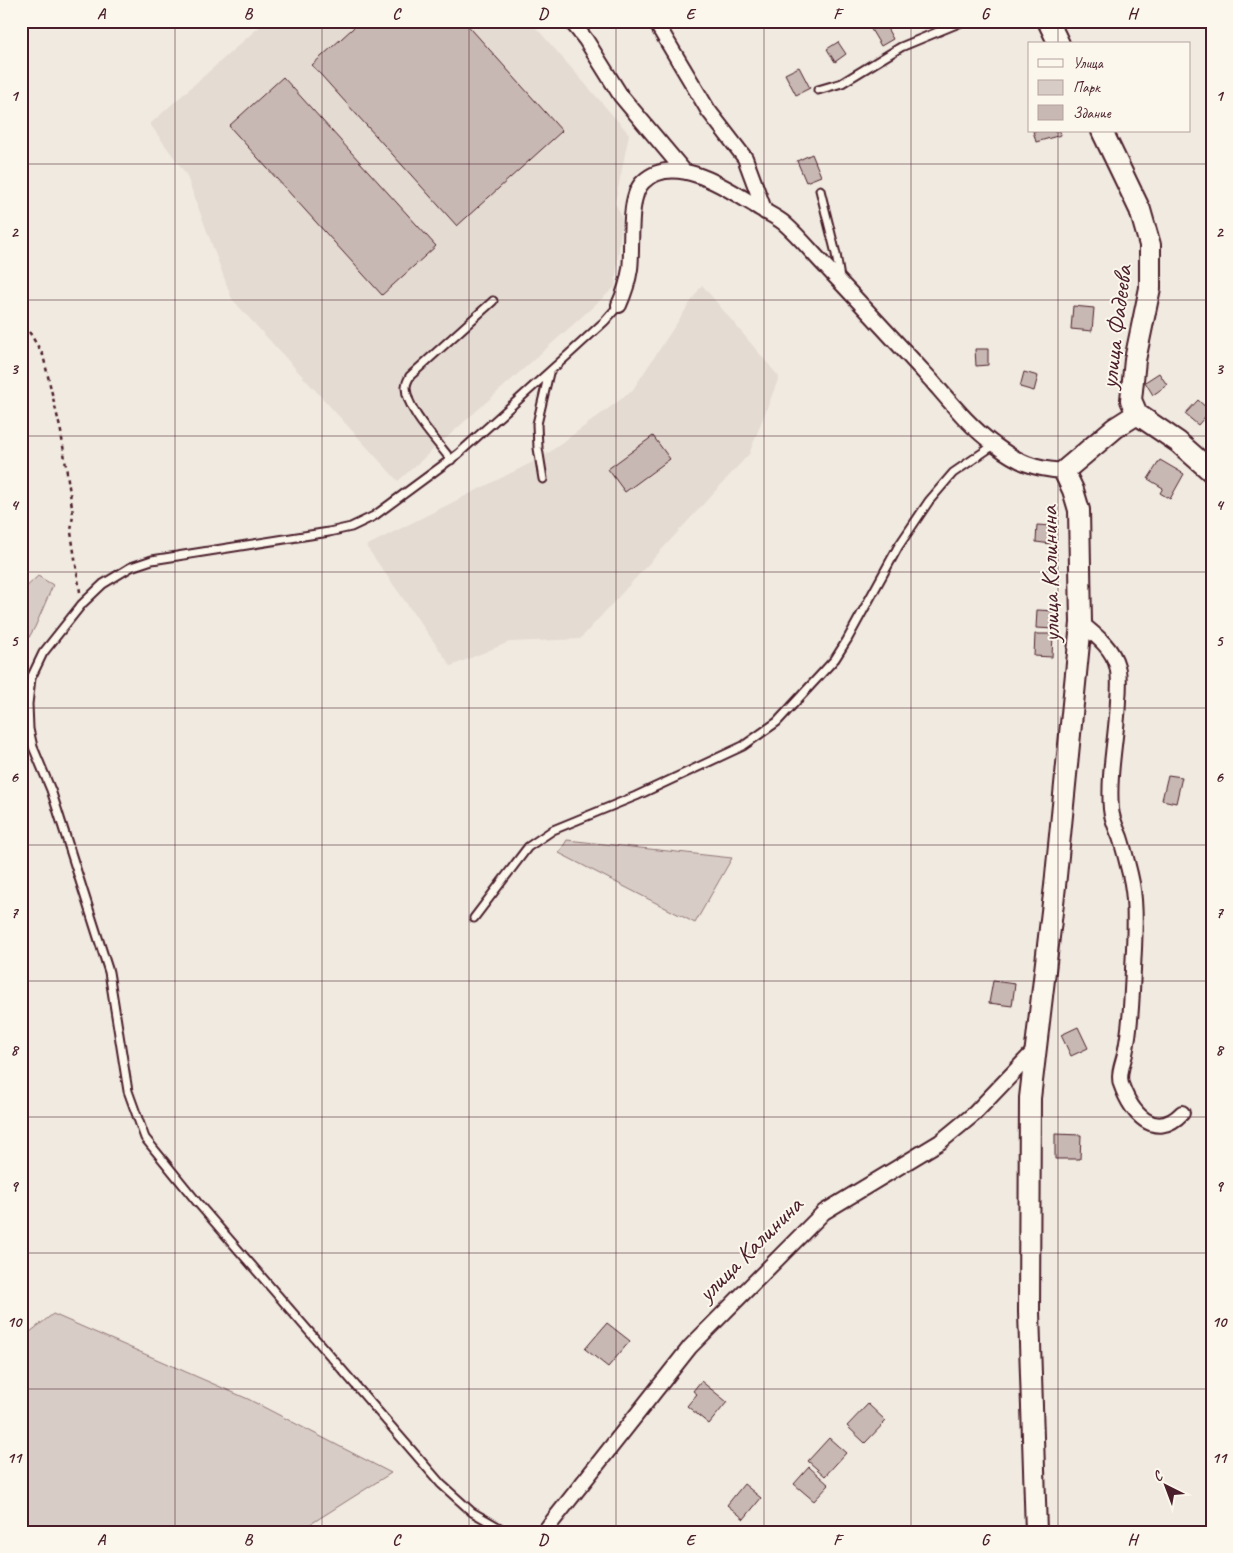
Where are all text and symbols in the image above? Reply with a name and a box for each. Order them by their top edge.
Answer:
text: A [97,4,107,24]
text: B [244,4,254,24]
text: C [392,4,402,24]
text: D [538,4,549,24]
text: E [686,4,697,24]
text: F [833,4,844,24]
text: G [981,4,991,24]
text: H [1127,4,1139,24]
legend [1028,42,1190,132]
text: Улица [1073,54,1104,73]
text: Парк [1073,78,1101,97]
text: 1 [10,86,19,106]
text: 1 [1215,86,1224,106]
text: Здание [1073,104,1112,123]
text: 2 [10,222,19,242]
text: 2 [1215,222,1224,242]
street label: улица Фадеева [1092,261,1140,393]
text: 3 [10,359,19,379]
text: 3 [1215,359,1224,379]
text: 4 [10,495,19,515]
text: 4 [1215,495,1224,515]
street label: улица Калинина [1033,503,1067,645]
text: 5 [11,631,20,651]
text: 5 [1216,631,1225,651]
text: 6 [10,767,19,787]
text: 6 [1215,767,1224,787]
text: 7 [10,903,19,923]
text: 7 [1215,903,1224,923]
text: 8 [10,1040,19,1060]
text: 8 [1215,1040,1224,1060]
text: 9 [10,1176,19,1196]
text: 9 [1215,1176,1224,1196]
street label: улица Калинина [689,1188,811,1310]
text: 10 [7,1312,23,1332]
text: 10 [1212,1312,1228,1332]
text: 11 [7,1448,23,1468]
text: 11 [1212,1448,1228,1468]
north arrow [1140,1460,1190,1510]
text: С [1149,1467,1167,1485]
text: A [97,1530,107,1550]
text: B [244,1530,254,1550]
text: C [392,1530,402,1550]
text: D [538,1530,549,1550]
text: E [686,1530,697,1550]
text: F [833,1530,844,1550]
text: G [981,1530,991,1550]
text: H [1127,1530,1139,1550]

